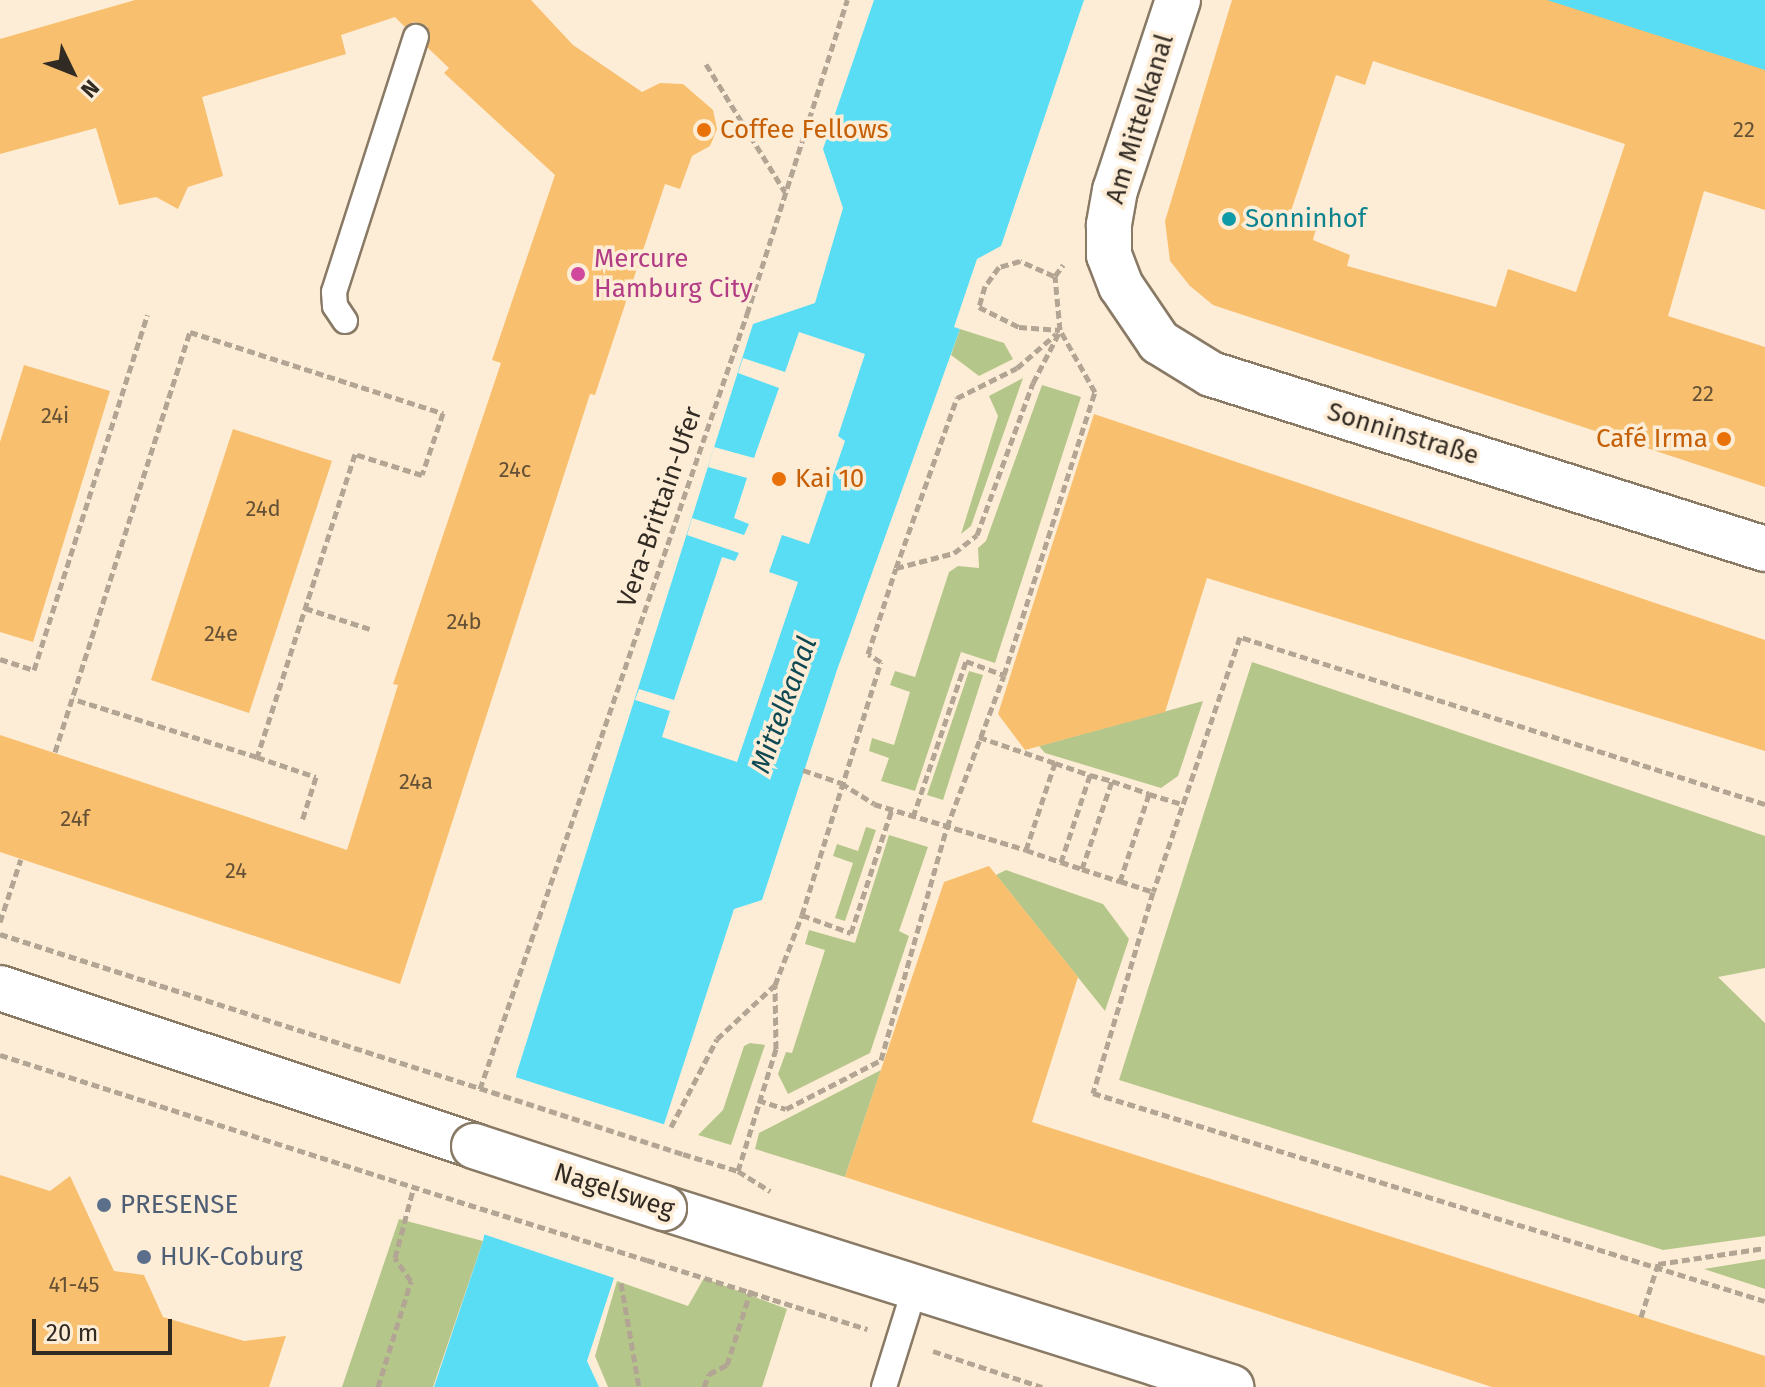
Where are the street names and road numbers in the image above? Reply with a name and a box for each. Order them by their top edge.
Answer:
street label: Am Mittelkanal [1099,30,1181,208]
street label: Sonninstraße [1323,396,1483,472]
street label: Vera-Brittain-Ufer [611,403,709,611]
street label: Nagelsweg [550,1157,678,1225]

